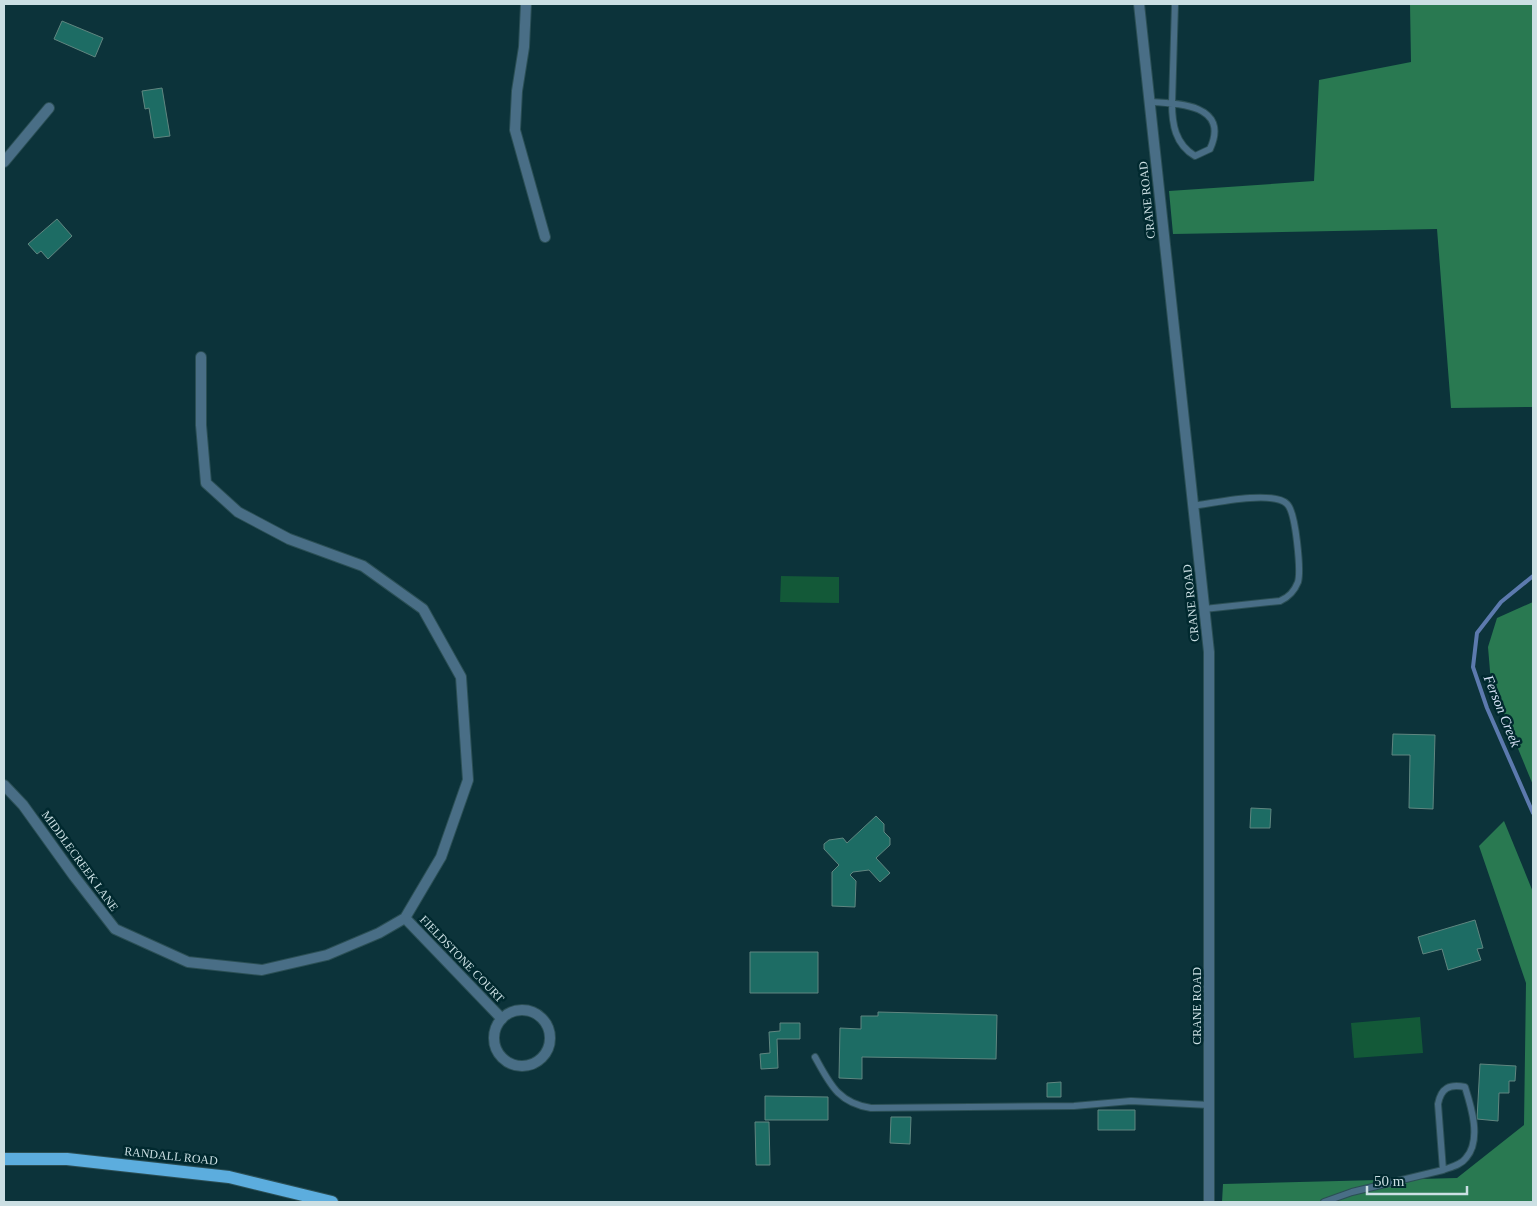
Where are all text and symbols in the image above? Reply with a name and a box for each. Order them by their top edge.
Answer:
street label: CRANE ROAD [1136,160,1158,239]
street label: CRANE ROAD [1180,563,1202,642]
water label: Ferson Creek [1480,672,1523,750]
street label: MIDDLECREEK LANE [39,808,121,914]
street label: FIELDSTONE COURT [417,913,508,1006]
street label: CRANE ROAD [1190,967,1204,1045]
street label: RANDALL ROAD [124,1144,219,1168]
scale bar [1367,1164,1467,1196]
text: 50 m [1374,1173,1405,1189]

